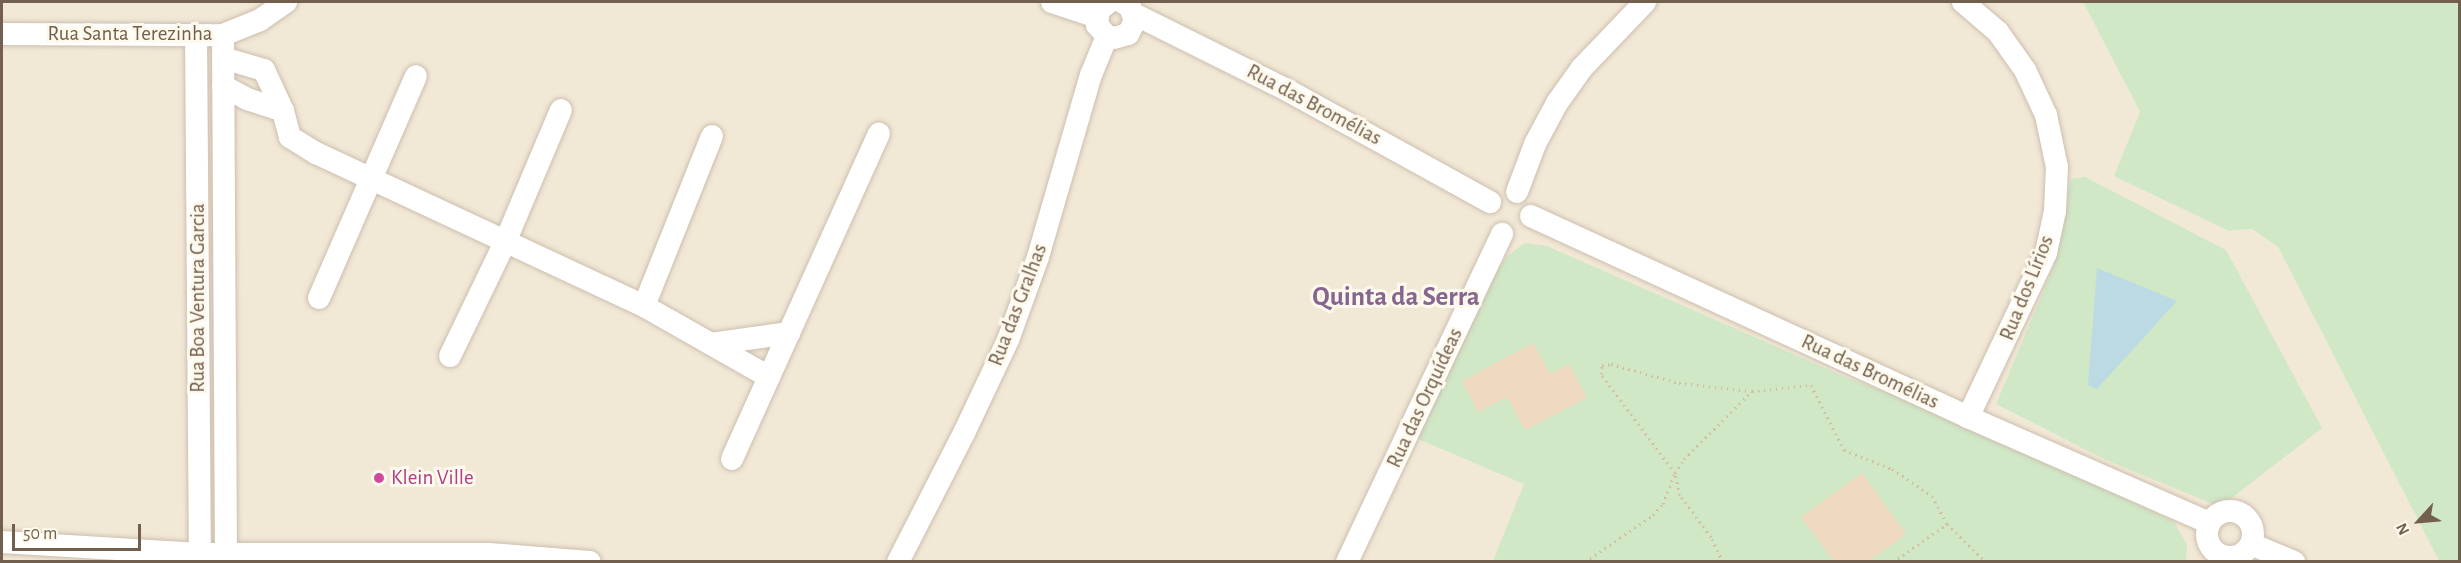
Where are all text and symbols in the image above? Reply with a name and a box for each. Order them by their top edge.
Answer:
street label: Rua Santa Terezinha [47,21,213,47]
street label: Rua das Bromélias [1242,59,1386,151]
street label: Rua Boa Ventura Garcia [185,203,211,393]
street label: Rua dos Lírios [1994,232,2060,344]
street label: Rua das Gralhas [983,240,1053,370]
district label: Quinta da Serra [1312,281,1480,313]
street label: Rua das Orquídeas [1382,324,1468,472]
street label: Rua das Bromélias [1797,329,1943,415]
place label: Klein Ville [391,465,474,491]
marker: Klein Ville [372,471,386,485]
north arrow [2389,491,2449,551]
scale bar [15,512,144,550]
text: N [2393,520,2412,537]
text: 50 m [23,525,57,543]

